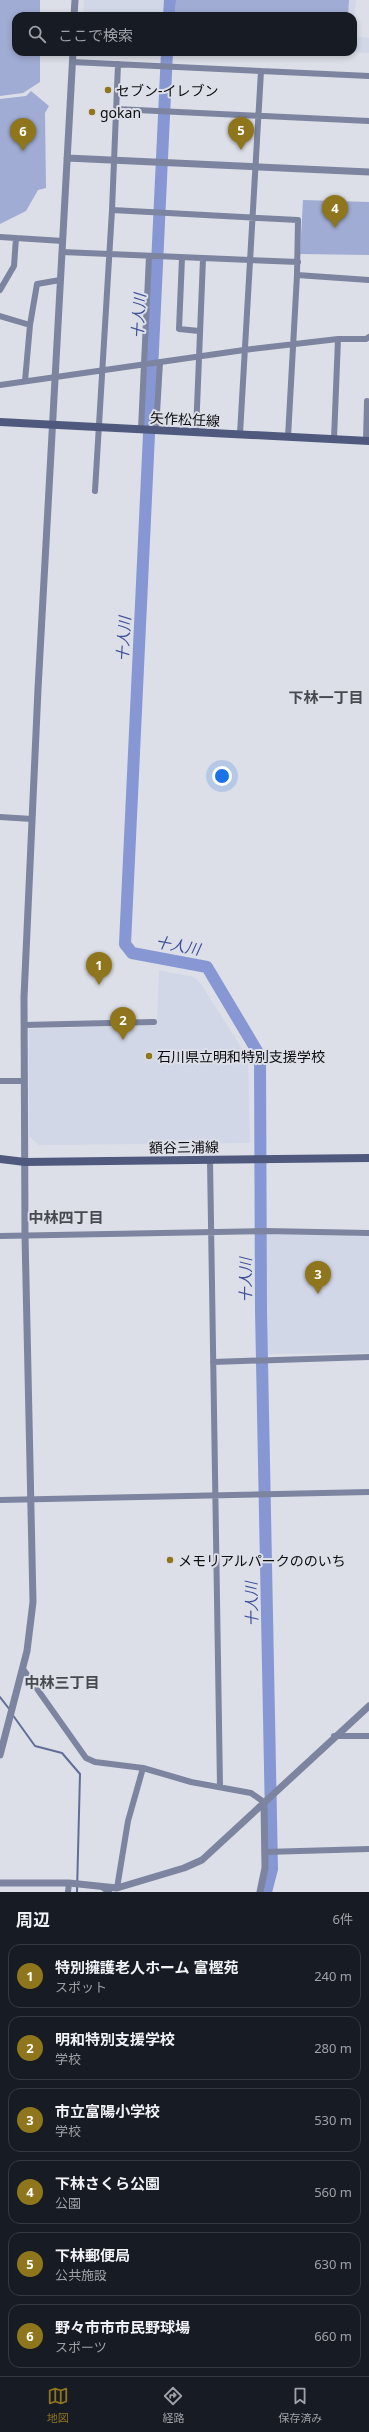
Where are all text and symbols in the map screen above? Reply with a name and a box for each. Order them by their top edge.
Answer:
search box [12,12,357,56]
icon: search [26,23,48,45]
text: ここで検索 [58,25,133,45]
place label: セブン-イレブン [116,81,219,100]
marker: セブン-イレブン [103,85,113,95]
place label: gokan [100,103,141,122]
marker: gokan [87,107,97,117]
pin: 5 [228,117,254,150]
pin: 6 [10,118,36,151]
pin: 4 [322,195,348,228]
water label: 十人川 [127,291,149,339]
street label: 矢作松任線 [150,408,220,430]
water label: 十人川 [112,614,134,662]
district label: 下林一丁目 [288,687,364,707]
your location [212,766,232,786]
water label: 十人川 [154,931,204,959]
pin: 1 [86,952,112,985]
pin: 2 [110,1007,136,1040]
place label: 石川県立明和特別支援学校 [157,1047,325,1066]
marker: 石川県立明和特別支援学校 [144,1051,154,1061]
street label: 額谷三浦線 [149,1137,219,1157]
district label: 中林四丁目 [28,1207,104,1227]
water label: 十人川 [235,1256,255,1303]
pin: 3 [305,1261,331,1294]
place label: メモリアルパークののいち [178,1551,346,1570]
marker: メモリアルパークののいち [165,1555,175,1565]
water label: 十人川 [241,1579,261,1627]
district label: 中林三丁目 [24,1672,100,1692]
text: 周辺 [16,1908,50,1931]
text: 6件 [333,1910,353,1928]
text: 特別擁護老人ホーム 富樫苑 [55,1957,238,1977]
text: 1 [26,1967,34,1985]
text: 240 m [314,1967,352,1985]
text: スポット [55,1978,107,1996]
text: 明和特別支援学校 [55,2029,175,2049]
text: 2 [26,2039,34,2057]
text: 280 m [314,2039,352,2057]
text: 学校 [55,2050,81,2068]
text: 市立富陽小学校 [55,2101,160,2121]
text: 3 [26,2111,34,2129]
text: 530 m [314,2111,352,2129]
text: 学校 [55,2122,81,2140]
text: 下林さくら公園 [55,2173,160,2193]
text: 4 [26,2183,34,2201]
text: 560 m [314,2183,352,2201]
text: 公園 [55,2194,81,2212]
text: 下林郵便局 [55,2245,130,2265]
text: 5 [26,2255,34,2273]
text: 630 m [314,2255,352,2273]
text: 公共施設 [55,2266,107,2284]
text: 野々市市市民野球場 [55,2317,190,2337]
text: 6 [26,2327,34,2345]
text: 660 m [314,2327,352,2345]
text: スポーツ [55,2338,107,2356]
tab: 地図 [47,2385,69,2425]
tab: 経路 [162,2385,184,2425]
tab: 保存済み [278,2385,322,2425]

